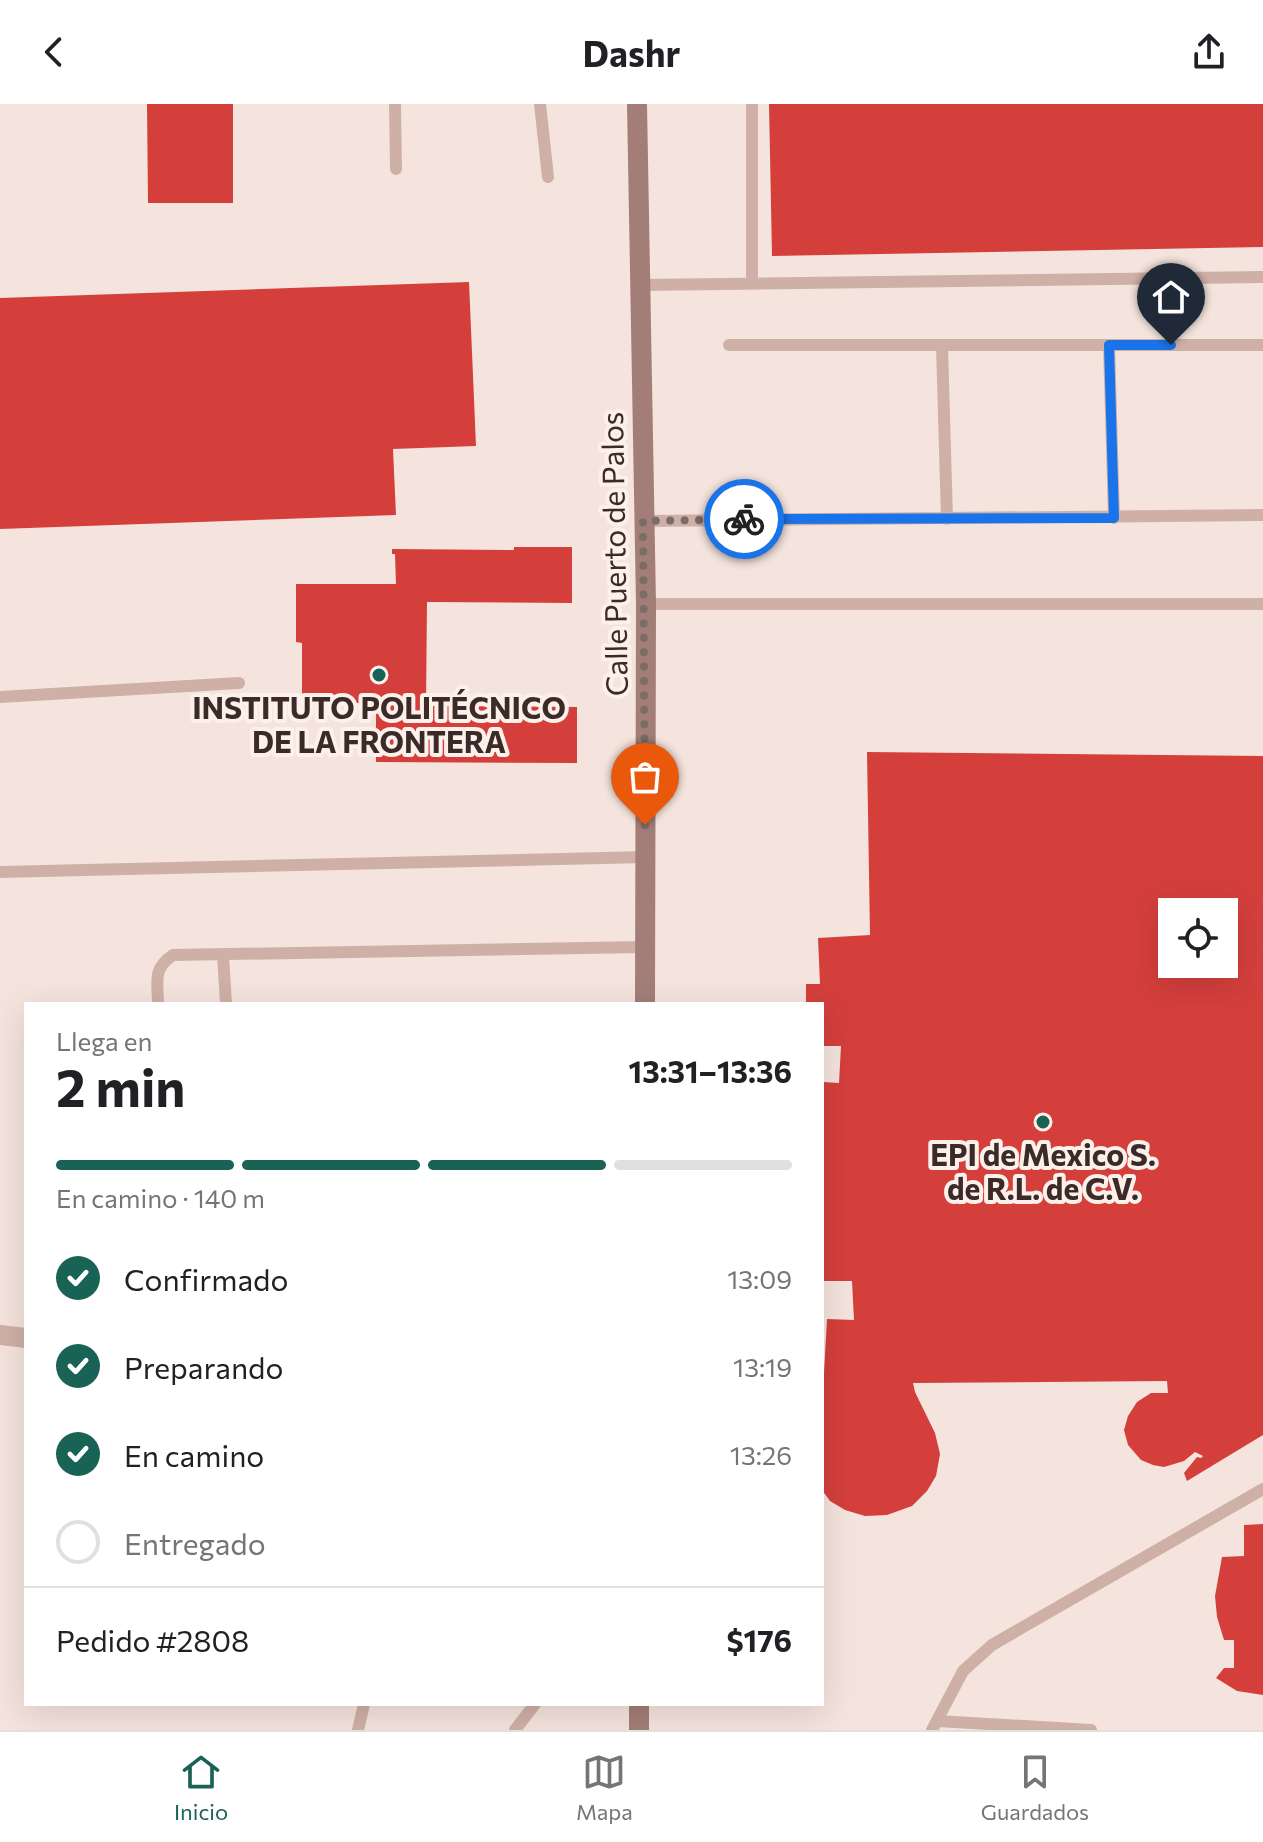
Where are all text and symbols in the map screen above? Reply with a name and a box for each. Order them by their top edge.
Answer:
icon: back [32,30,76,74]
text: Dashr [583,30,680,74]
icon: share [1187,30,1231,74]
pin [1137,263,1205,345]
icon: home [1149,275,1193,319]
street label: Calle Puerto de Palos [592,411,634,697]
courier [704,479,784,559]
icon: bike [722,497,766,541]
marker: INSTITUTO POLITÉCNICO DE LA FRONTERA [370,666,388,684]
place label: INSTITUTO POLITÉCNICO DE LA FRONTERA [192,688,566,759]
pin [611,743,679,825]
icon: bag [623,755,667,799]
map controls [1158,898,1238,978]
button: locate [1158,898,1238,978]
text: Llega en [56,1025,152,1056]
text: 13:31–13:36 [629,1052,792,1089]
text: 2 min [56,1054,185,1118]
marker: EPI de Mexico S. de R.L. de C.V. [1034,1113,1052,1131]
place label: EPI de Mexico S. de R.L. de C.V. [930,1135,1156,1206]
text: En camino · 140 m [56,1182,265,1213]
icon: check [56,1256,100,1300]
text: Confirmado [124,1260,288,1297]
text: 13:09 [727,1263,792,1294]
icon: check [56,1344,100,1388]
text: Preparando [124,1348,283,1385]
text: 13:19 [733,1351,792,1382]
icon: check [56,1432,100,1476]
text: En camino [124,1436,264,1473]
text: 13:26 [730,1439,792,1470]
text: Entregado [124,1524,266,1561]
text: Pedido #2808 [56,1621,249,1658]
text: $176 [726,1621,792,1658]
tab: Inicio [174,1750,228,1825]
tab: Mapa [576,1750,633,1825]
tab: Guardados [981,1750,1089,1825]

